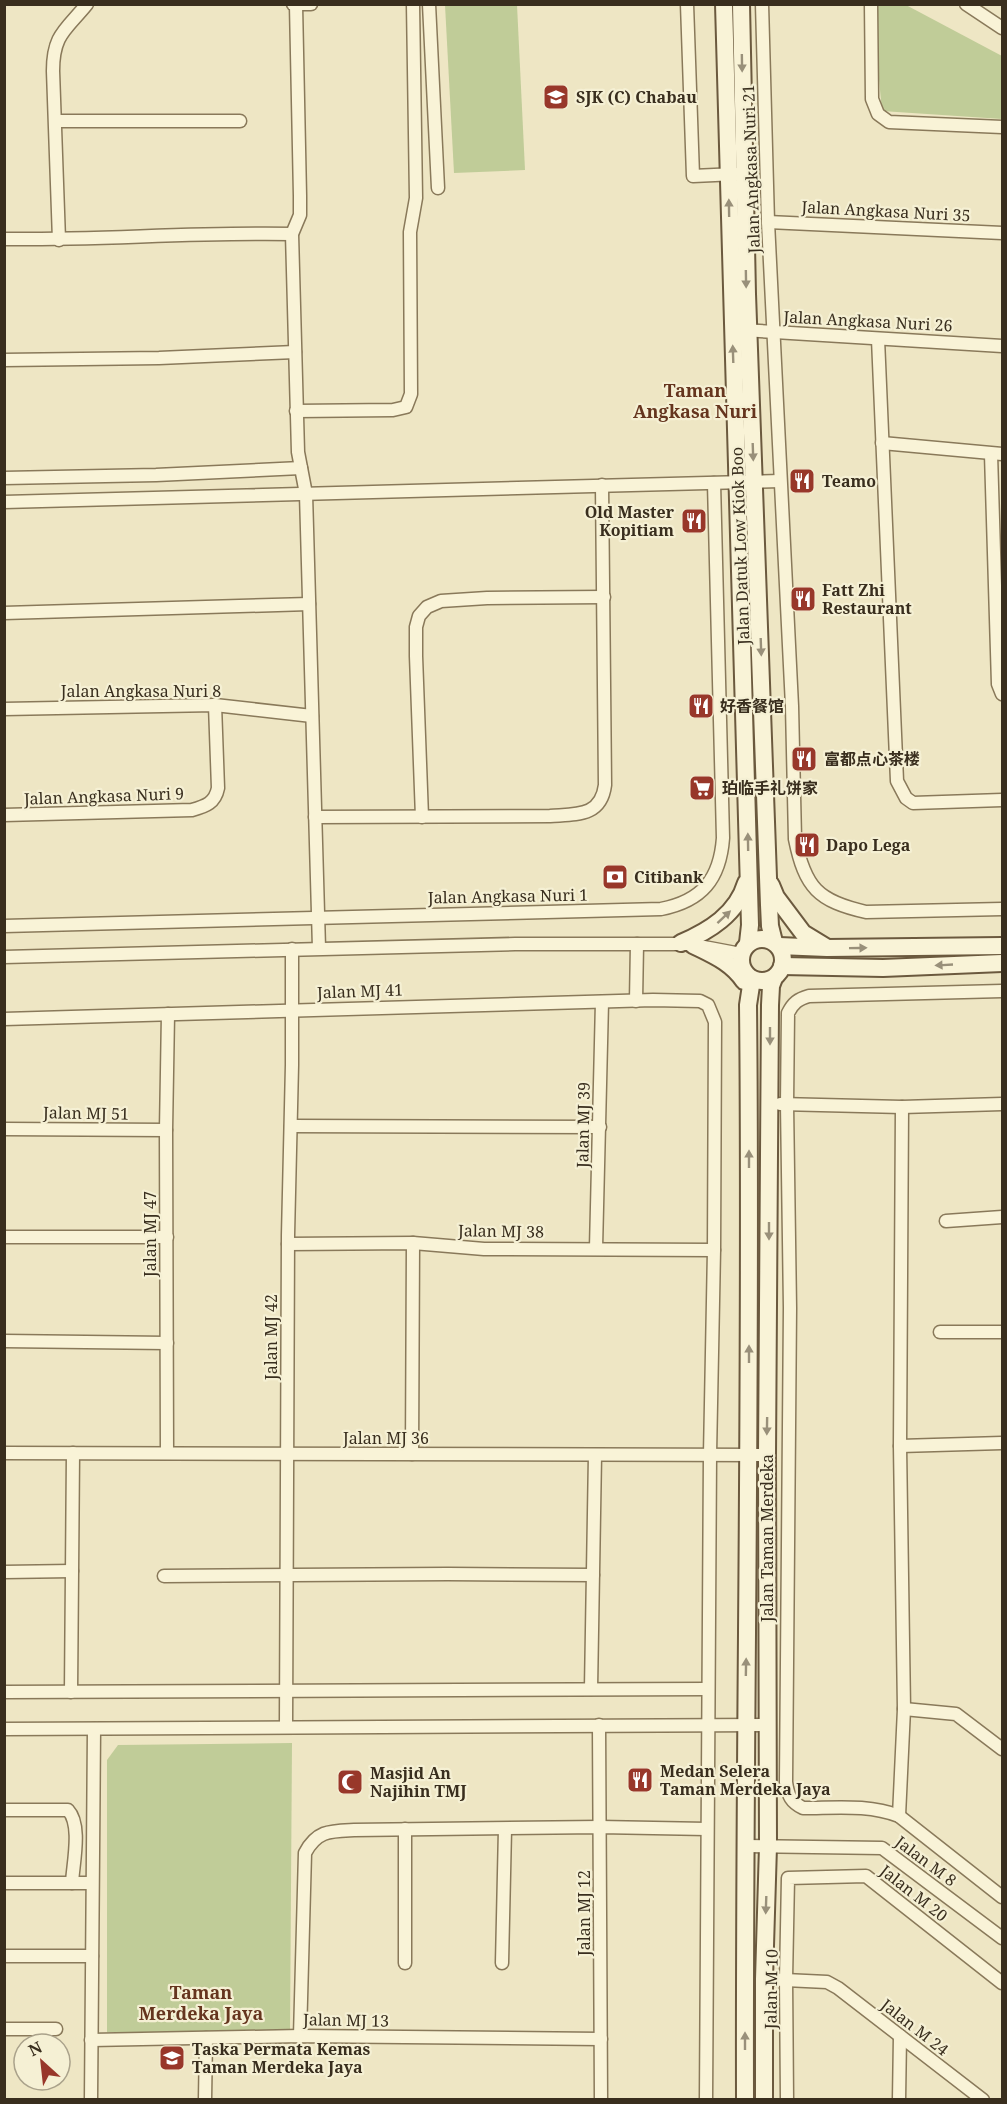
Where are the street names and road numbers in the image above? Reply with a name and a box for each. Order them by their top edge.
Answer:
street label: Jalan Angkasa Nuri 21 [737,84,765,255]
street label: Jalan Angkasa Nuri 35 [800,196,971,226]
street label: Jalan Angkasa Nuri 26 [782,306,953,336]
street label: Jalan Datuk Low Kiok Boo [726,447,754,646]
street label: Jalan Angkasa Nuri 8 [60,680,221,702]
street label: Jalan Angkasa Nuri 9 [23,782,184,810]
street label: Jalan Angkasa Nuri 1 [427,884,588,908]
street label: Jalan MJ 41 [316,979,403,1004]
street label: Jalan MJ 39 [571,1082,595,1169]
street label: Jalan MJ 51 [42,1101,129,1125]
street label: Jalan MJ 47 [139,1191,161,1278]
street label: Jalan MJ 38 [457,1219,544,1243]
street label: Jalan MJ 42 [260,1294,282,1381]
street label: Jalan MJ 36 [342,1427,429,1449]
street label: Jalan Taman Merdeka [756,1454,778,1623]
street label: Jalan M 8 [890,1830,961,1891]
street label: Jalan M 20 [875,1859,952,1926]
street label: Jalan MJ 12 [573,1870,595,1957]
street label: Jalan M 10 [759,1949,783,2030]
street label: Jalan M 24 [876,1993,953,2060]
street label: Jalan MJ 13 [302,2008,389,2032]

